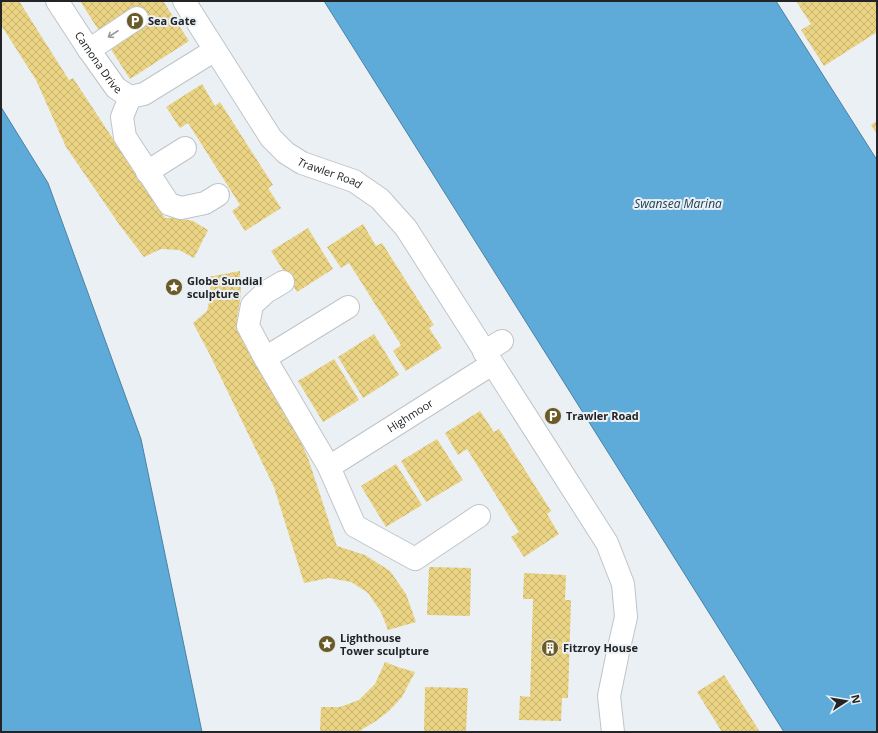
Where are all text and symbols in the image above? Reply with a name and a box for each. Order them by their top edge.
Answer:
parking icon: Sea Gate [125,11,145,31]
place label: Sea Gate [148,13,196,28]
street label: Camona Drive [72,28,125,97]
one-way arrow [108,30,119,38]
street label: Trawler Road [295,154,366,192]
water label: Swansea Marina [634,195,722,212]
place label: Globe Sundial sculpture [187,273,262,301]
place icon: Globe Sundial sculpture [164,277,184,297]
street label: Highmoor [384,395,436,435]
parking icon: Trawler Road [543,406,563,426]
place label: Trawler Road [566,408,639,423]
place label: Lighthouse Tower sculpture [340,630,430,658]
place icon: Lighthouse Tower sculpture [317,634,337,654]
building icon: Fitzroy House [540,638,560,658]
place label: Fitzroy House [563,640,638,655]
north arrow [826,681,866,721]
text: N [848,693,865,705]

